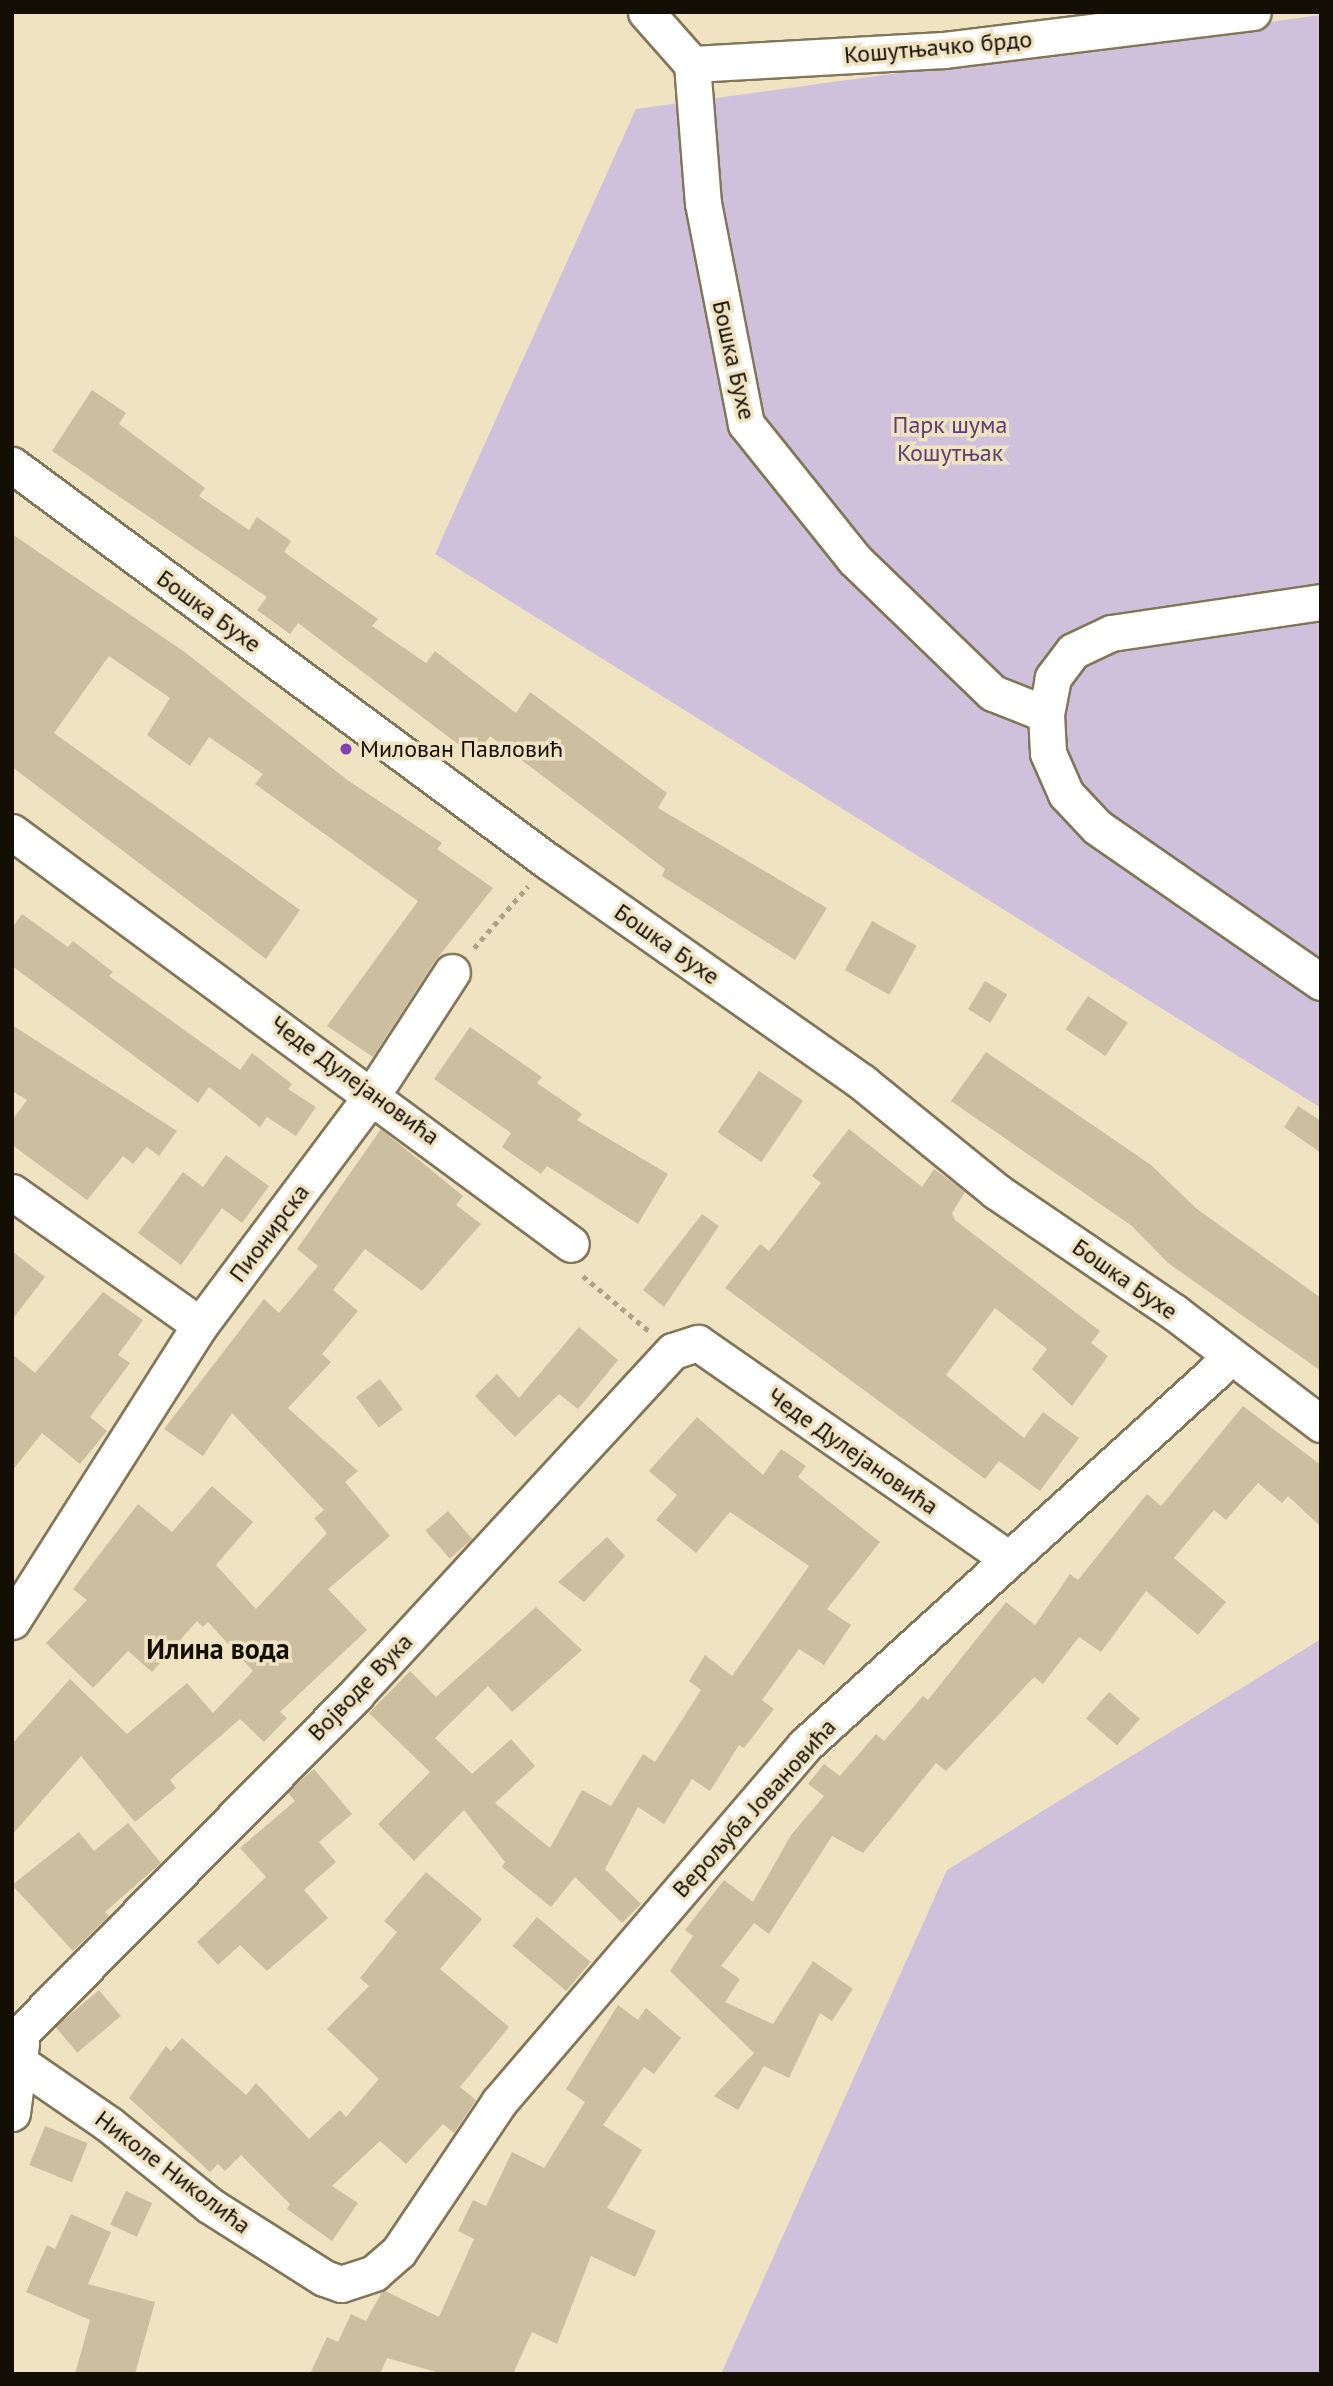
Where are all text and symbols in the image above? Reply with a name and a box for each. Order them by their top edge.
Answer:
street label: Кошутњачко брдо [843,24,1033,70]
street label: Бошка Бухе [706,297,762,423]
park label: Парк шума Кошутњак [893,411,1007,467]
street label: Бошка Бухе [151,564,267,658]
place label: Милован Павловић [360,735,563,763]
marker: Милован Павловић [338,741,354,757]
street label: Бошка Бухе [609,897,725,991]
street label: Чеде Дулејановића [265,1009,445,1151]
street label: Пионирска [223,1178,315,1288]
street label: Бошка Бухе [1067,1232,1183,1326]
street label: Чеде Дулејановића [762,1381,944,1521]
street label: Војводе Вука [302,1627,418,1747]
district label: Илина вода [146,1632,290,1666]
street label: Верољуба Јовановића [666,1713,842,1903]
street label: Николе Николића [90,2104,256,2240]

